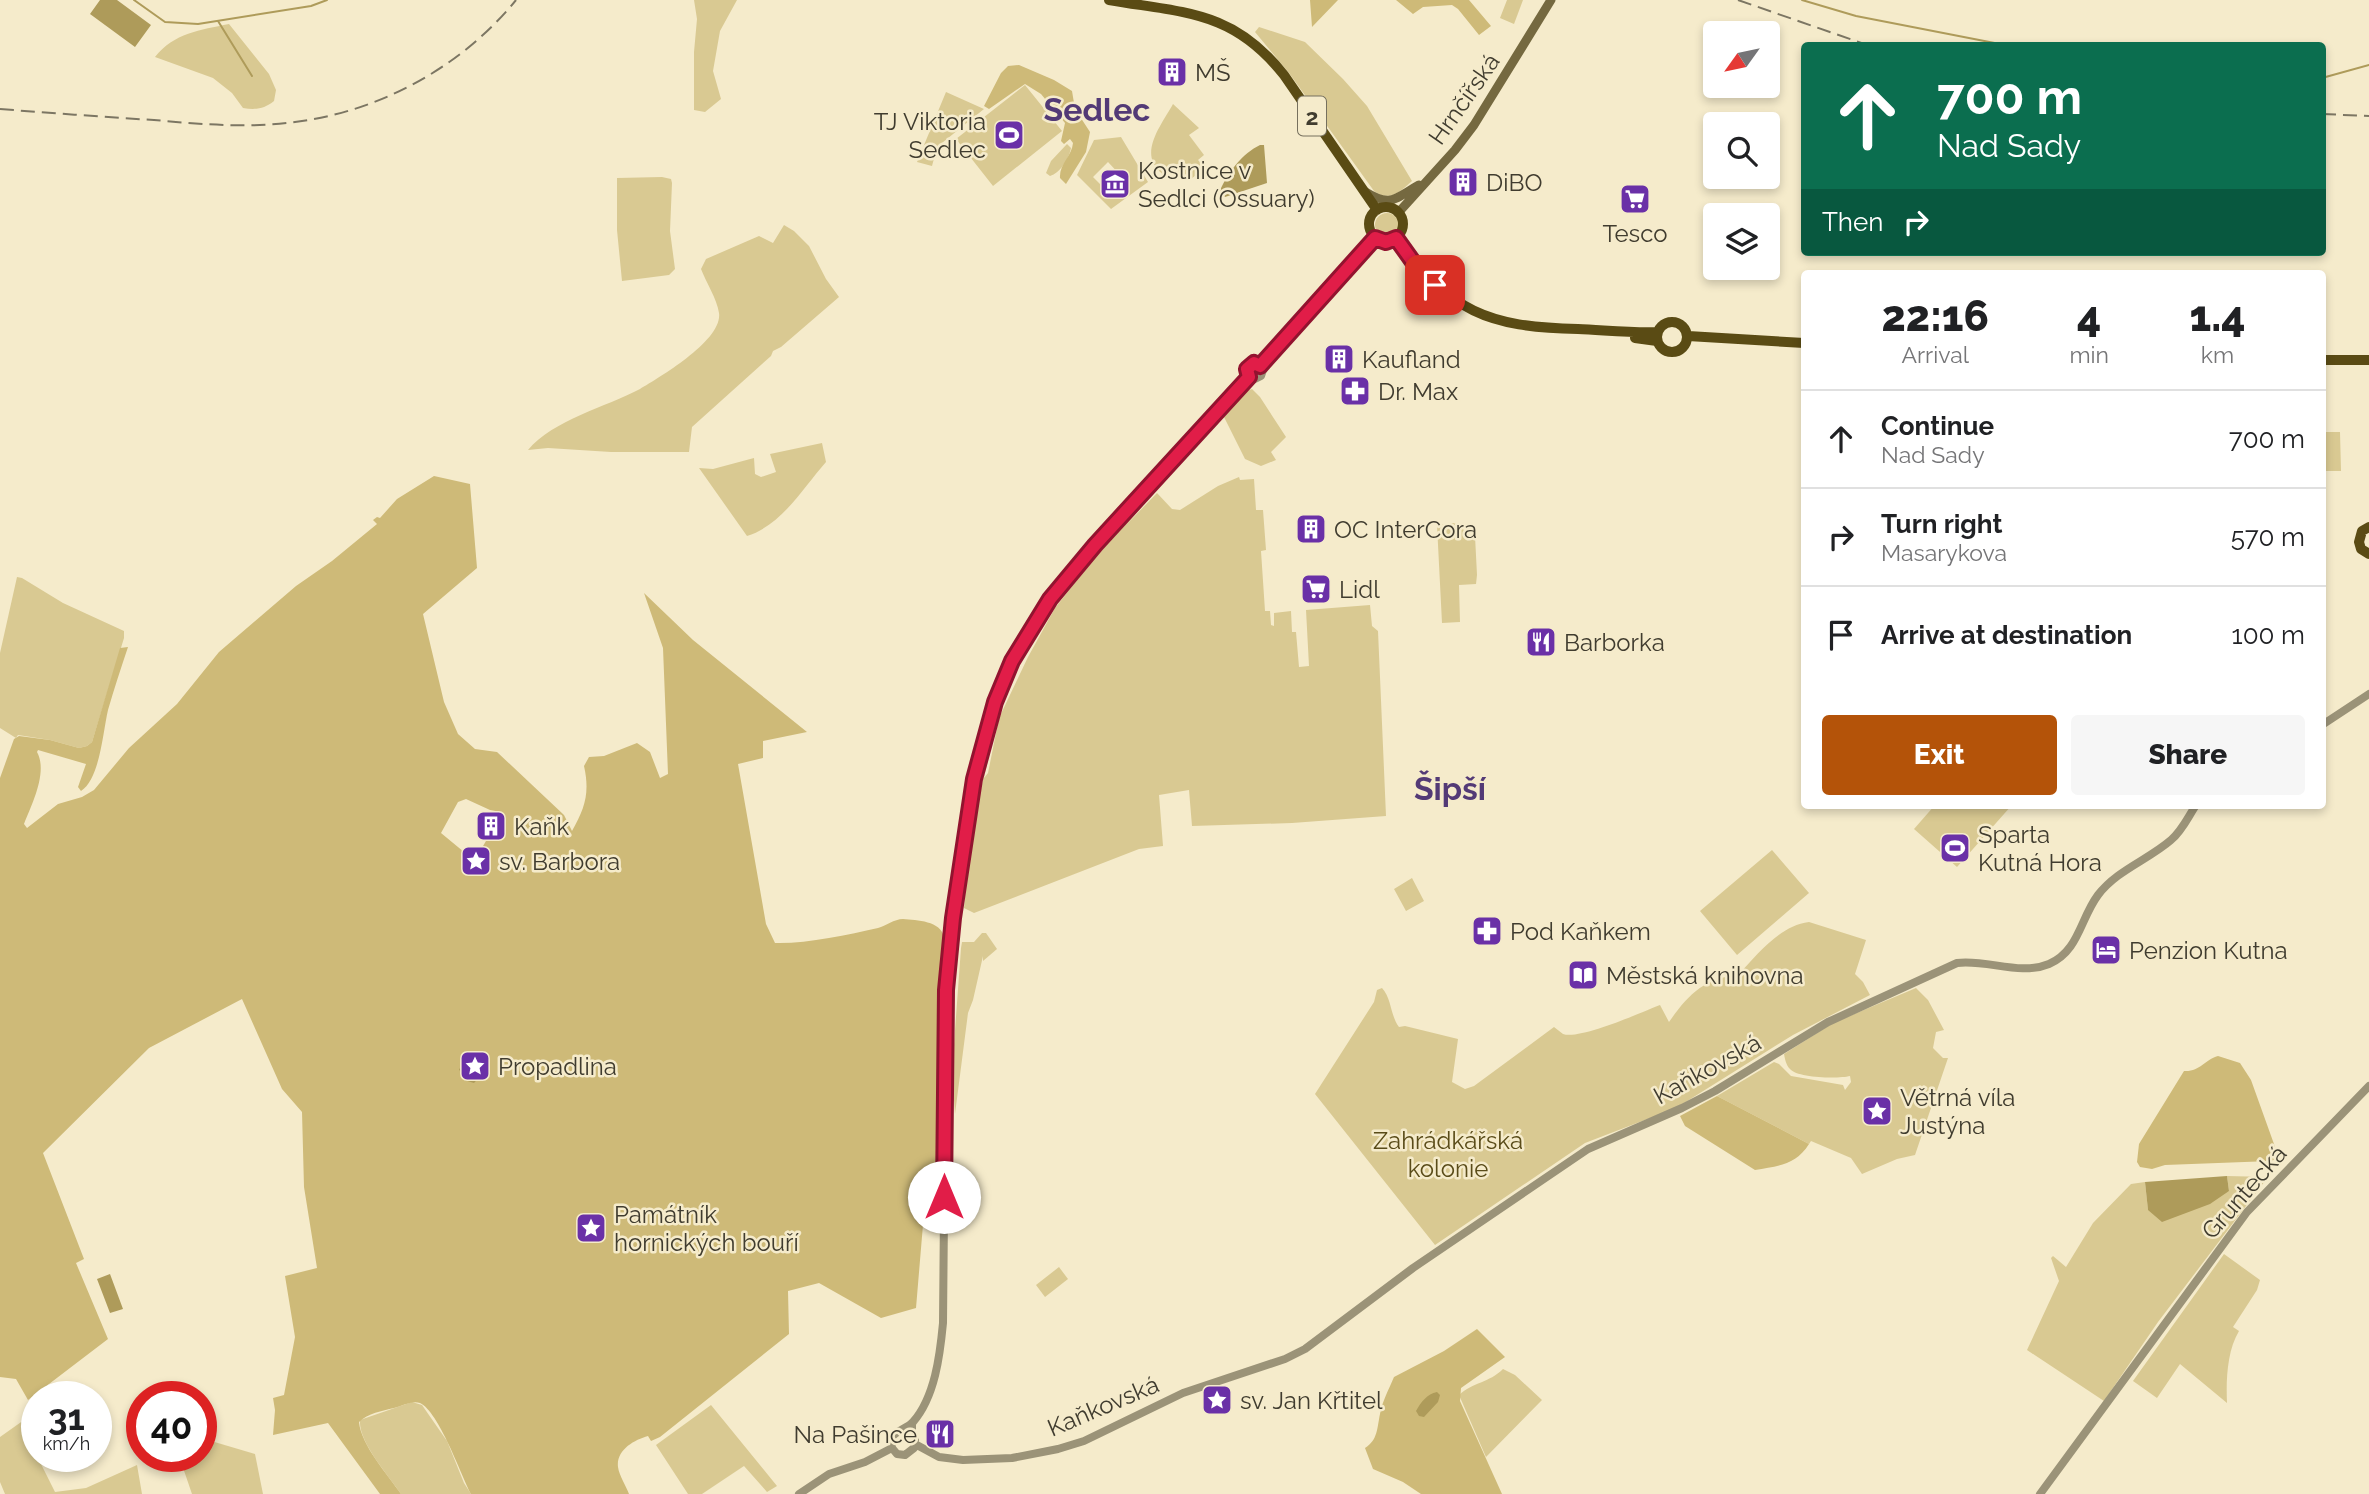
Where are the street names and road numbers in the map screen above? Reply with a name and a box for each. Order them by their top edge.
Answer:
street label: Hrnčířská [1422,48,1506,150]
road number: 2 [1298,97,1326,136]
street label: Kaňkovská [1648,1028,1766,1110]
street label: Gruntecká [2195,1139,2293,1245]
street label: Kaňkovská [1043,1370,1163,1442]

